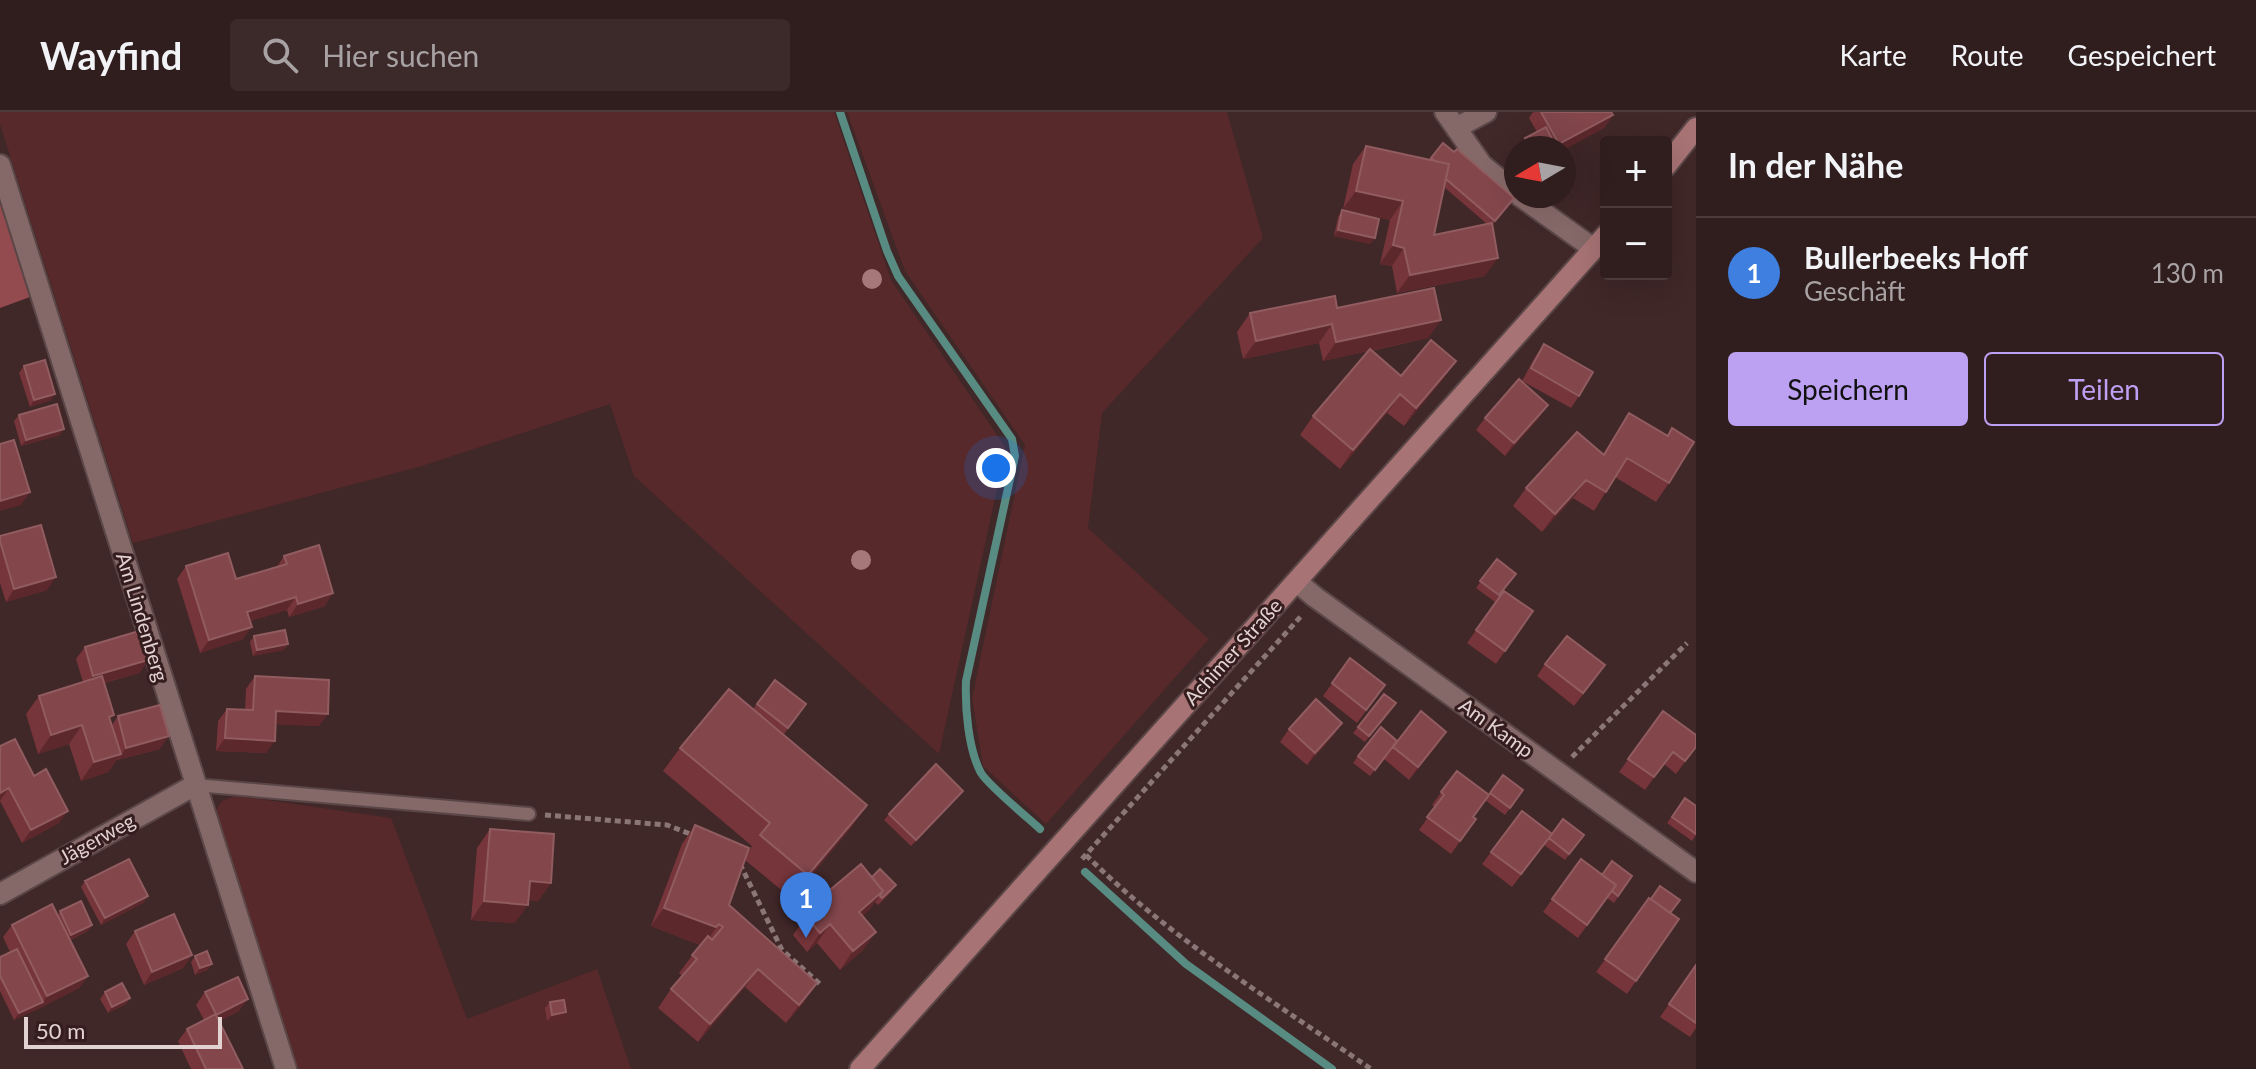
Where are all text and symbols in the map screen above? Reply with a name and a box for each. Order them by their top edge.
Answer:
search box [230,19,790,91]
text: Wayfind [40,32,182,78]
icon: search [258,33,302,77]
text: Hier suchen [322,37,479,73]
text: Karte [1839,38,1907,72]
text: Route [1951,38,2024,72]
text: Gespeichert [2068,38,2216,72]
north arrow [1504,136,1576,208]
map controls [1600,136,1672,280]
button: + [1600,136,1672,208]
text: In der Nähe [1728,144,1903,185]
button: − [1600,208,1672,280]
text: Bullerbeeks Hoff [1804,239,2028,275]
text: 1 [1746,257,1762,289]
text: 130 m [2151,257,2224,289]
text: Geschäft [1804,275,1905,307]
button: Speichern [1728,352,1968,426]
button: Teilen [1984,352,2224,426]
your location [976,448,1016,488]
street label: Am Lindenberg [112,549,174,684]
street label: Achimer Straße [1178,593,1286,709]
street label: Am Kamp [1455,692,1538,762]
street label: Jägerweg [55,808,138,869]
pin: 1 [780,872,832,938]
scale bar [24,1013,222,1049]
text: 50 m [36,1017,85,1044]

